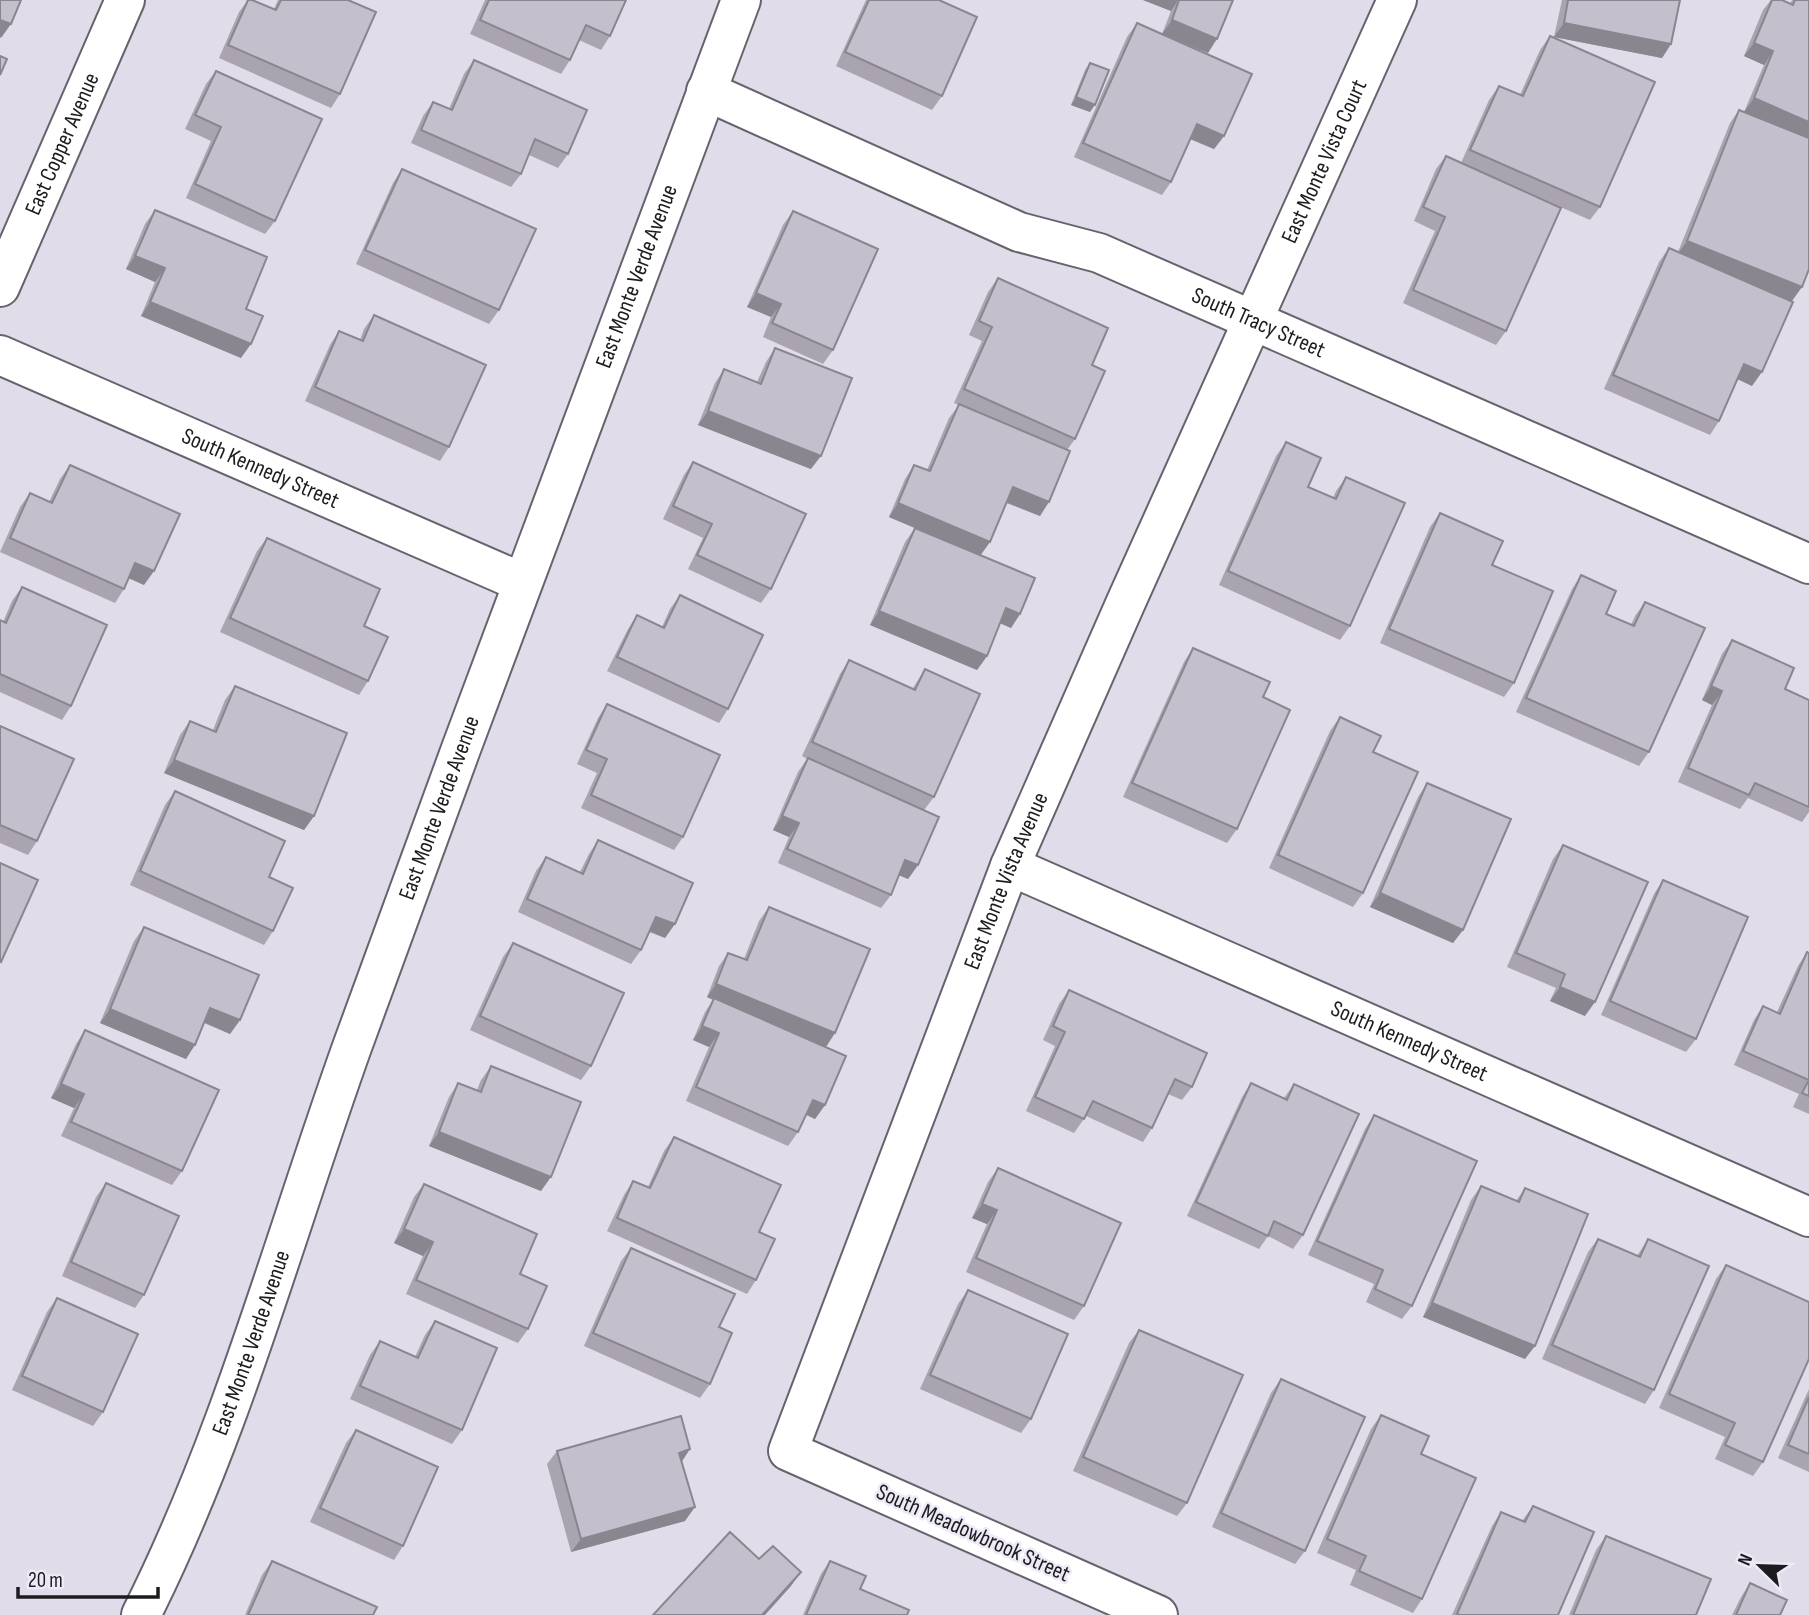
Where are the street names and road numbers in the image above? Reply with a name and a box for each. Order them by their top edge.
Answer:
street label: East Copper Avenue [19,69,106,219]
street label: East Monte Vista Court [1275,75,1373,248]
street label: East Monte Verde Avenue [590,181,684,372]
street label: South Tracy Street [1187,281,1329,364]
street label: South Kennedy Street [178,422,343,515]
street label: East Monte Verde Avenue [393,712,486,904]
street label: East Monte Vista Avenue [958,788,1055,974]
street label: South Kennedy Street [1326,995,1492,1088]
street label: East Monte Verde Avenue [206,1247,296,1439]
street label: South Meadowbrook Street [872,1478,1074,1588]

